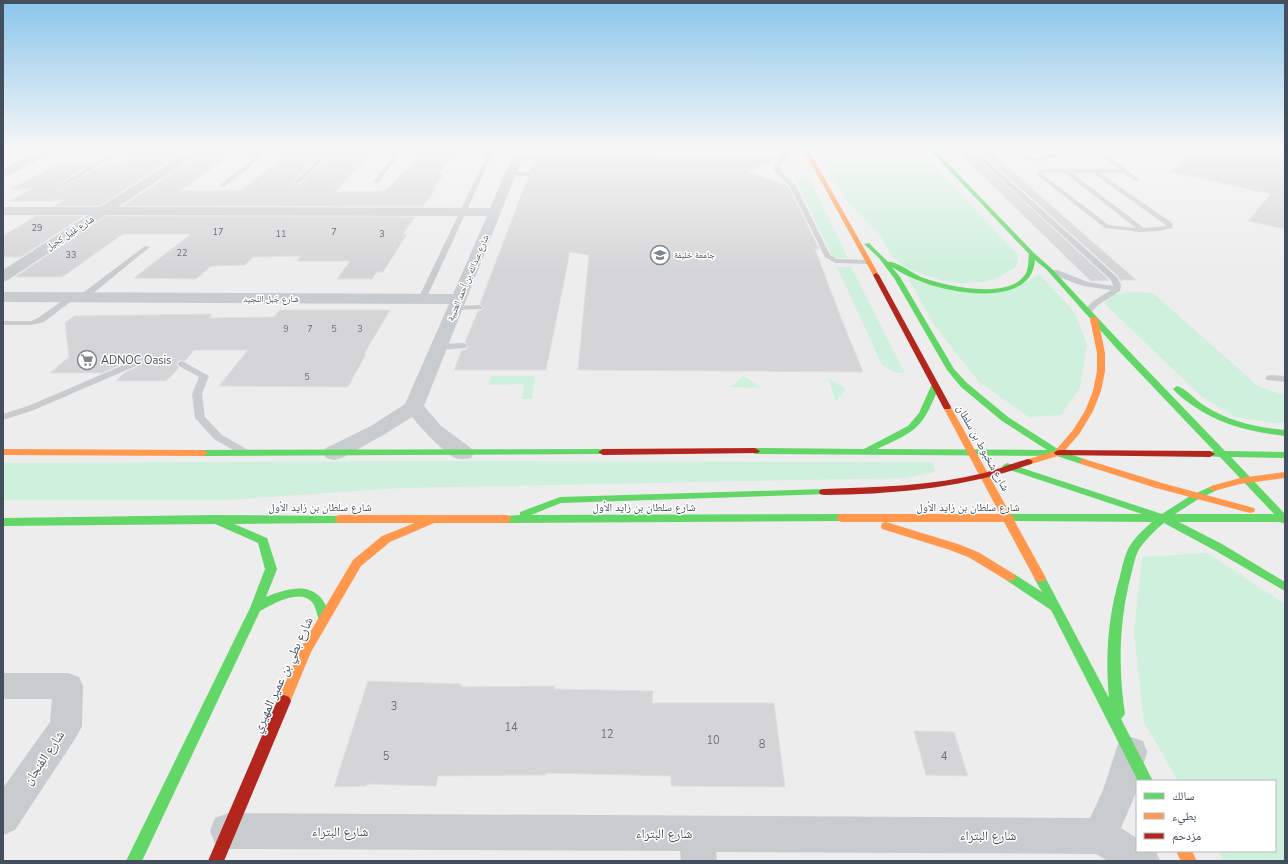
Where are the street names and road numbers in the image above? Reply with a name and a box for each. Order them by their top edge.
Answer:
street label: شارع غَلِيل كِحِيل [44,213,97,253]
street label: شارع عبدالله بن أحمد العتيبة [444,233,492,323]
street label: شارع جَبل النِّجيد [243,293,299,305]
street label: شارع شخبوط بن سلطان [953,402,1013,494]
street label: شارع سلطان بن زايد الأول [268,500,372,515]
street label: شارع سلطان بن زايد الأول [592,500,696,515]
street label: شارع سلطان بن زايد الأول [916,500,1020,515]
street label: شارع بطي بن عمير المهيري [248,614,319,736]
street label: شارع الفِنجان [19,727,69,789]
street label: شارع البتراء [312,823,368,841]
street label: شارع البتراء [636,825,692,843]
street label: شارع البتراء [960,827,1016,845]

